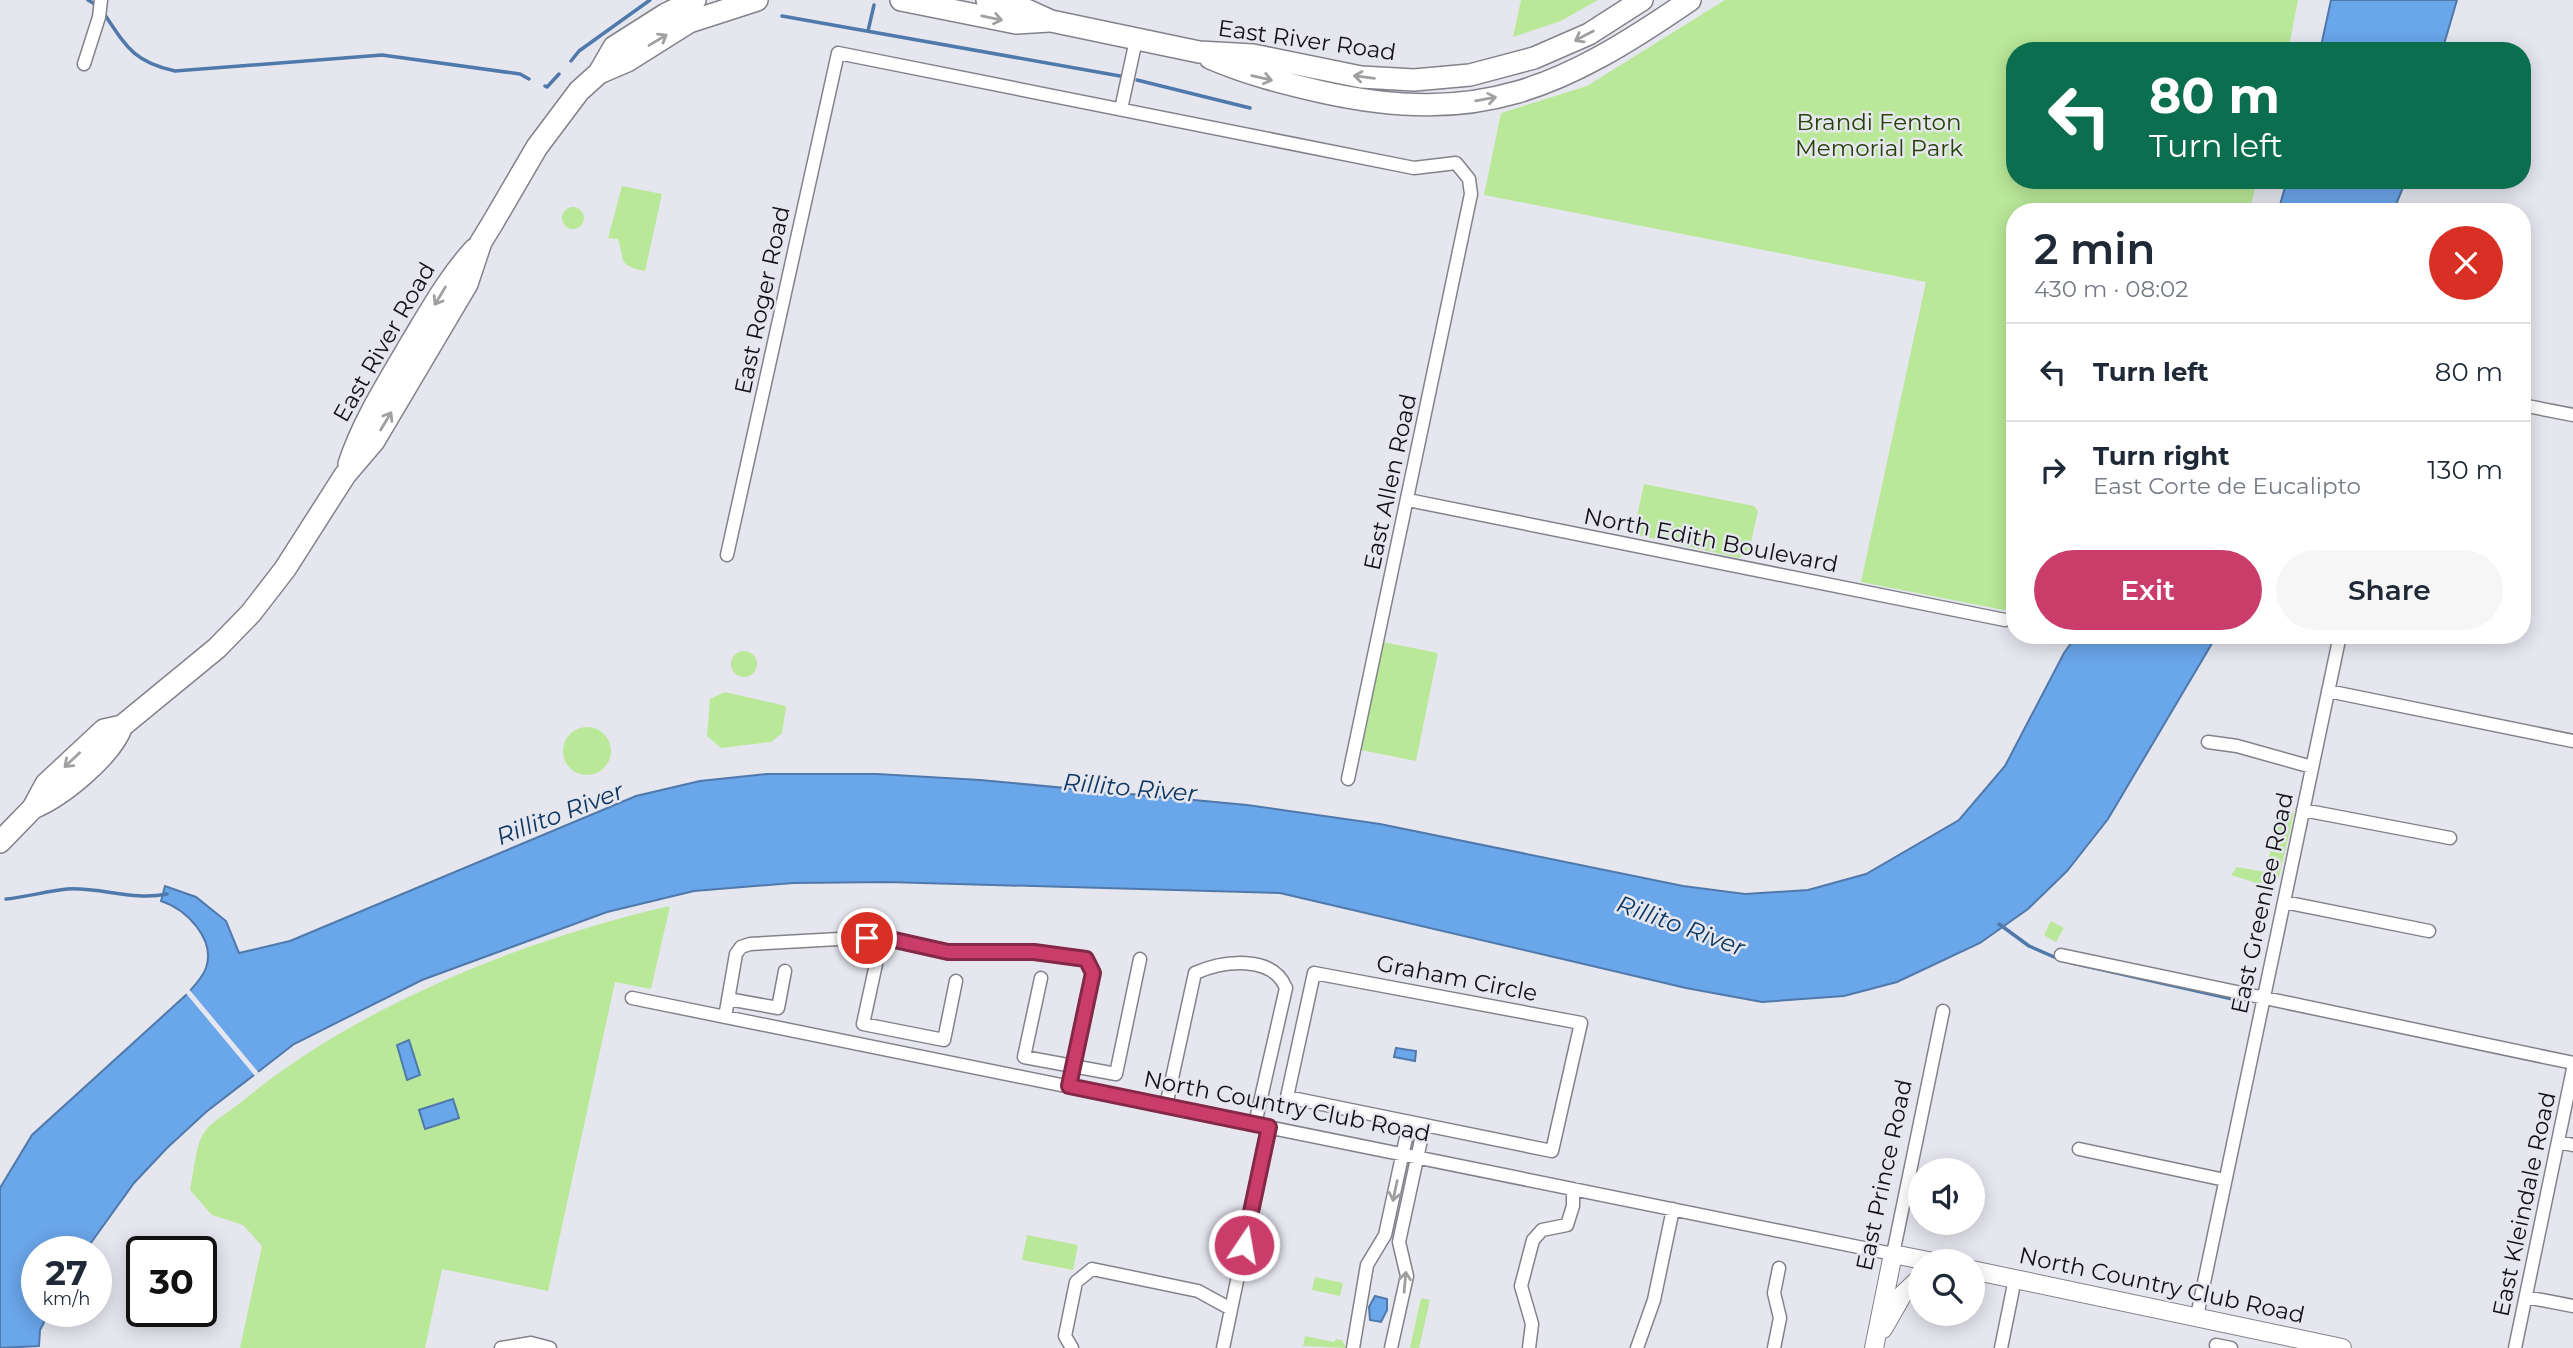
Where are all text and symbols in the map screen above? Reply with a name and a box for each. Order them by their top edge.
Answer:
one-way arrow [980,11,1003,25]
street label: East River Road [1216,14,1398,66]
one-way arrow [1574,29,1594,43]
one-way arrow [648,32,668,46]
text: 80 m [2149,66,2280,125]
one-way arrow [1353,70,1375,83]
icon: left [2034,70,2125,161]
one-way arrow [1250,72,1273,85]
one-way arrow [1474,92,1497,106]
park label: Brandi Fenton Memorial Park [1795,108,1963,162]
text: Turn left [2149,126,2283,165]
street label: East Roger Road [728,203,796,397]
text: 2 min [2034,223,2155,275]
button: close [2429,226,2503,300]
street label: East River Road [327,257,441,427]
text: 430 m · 08:02 [2034,275,2188,303]
one-way arrow [432,285,446,305]
icon: left [2034,353,2072,391]
text: Turn left [2093,356,2209,388]
text: 80 m [2435,356,2503,388]
street label: East Allen Road [1358,391,1422,573]
one-way arrow [379,411,393,431]
text: Turn right [2093,440,2229,472]
icon: right [2034,451,2072,489]
text: 130 m [2427,454,2503,486]
text: East Corte de Eucalipto [2093,472,2361,500]
street label: North Edith Boulevard [1581,502,1841,578]
button: Exit [2034,550,2262,630]
button: Share [2276,550,2503,630]
one-way arrow [64,751,81,768]
water label: Rillito River [1062,767,1200,808]
water label: Rillito River [492,775,629,851]
street label: East Greenlee Road [2225,790,2299,1016]
water label: Rillito River [1613,889,1751,963]
pin [837,908,897,968]
icon: arrive [848,919,886,957]
street label: Graham Circle [1374,949,1540,1007]
street label: North Country Club Road [1141,1064,1433,1148]
street label: East Prince Road [1850,1077,1918,1273]
street label: East Kleindale Road [2487,1089,2561,1319]
map controls [1908,1158,1985,1326]
button: sound [1908,1158,1985,1235]
one-way arrow [1387,1179,1401,1202]
position arrow [1207,1208,1281,1282]
speed limit sign: 30 [126,1236,217,1327]
street label: North Country Club Road [2017,1241,2307,1329]
button: search [1908,1249,1985,1326]
text: 27 [45,1251,88,1294]
one-way arrow [1398,1271,1411,1294]
text: km/h [42,1288,91,1310]

